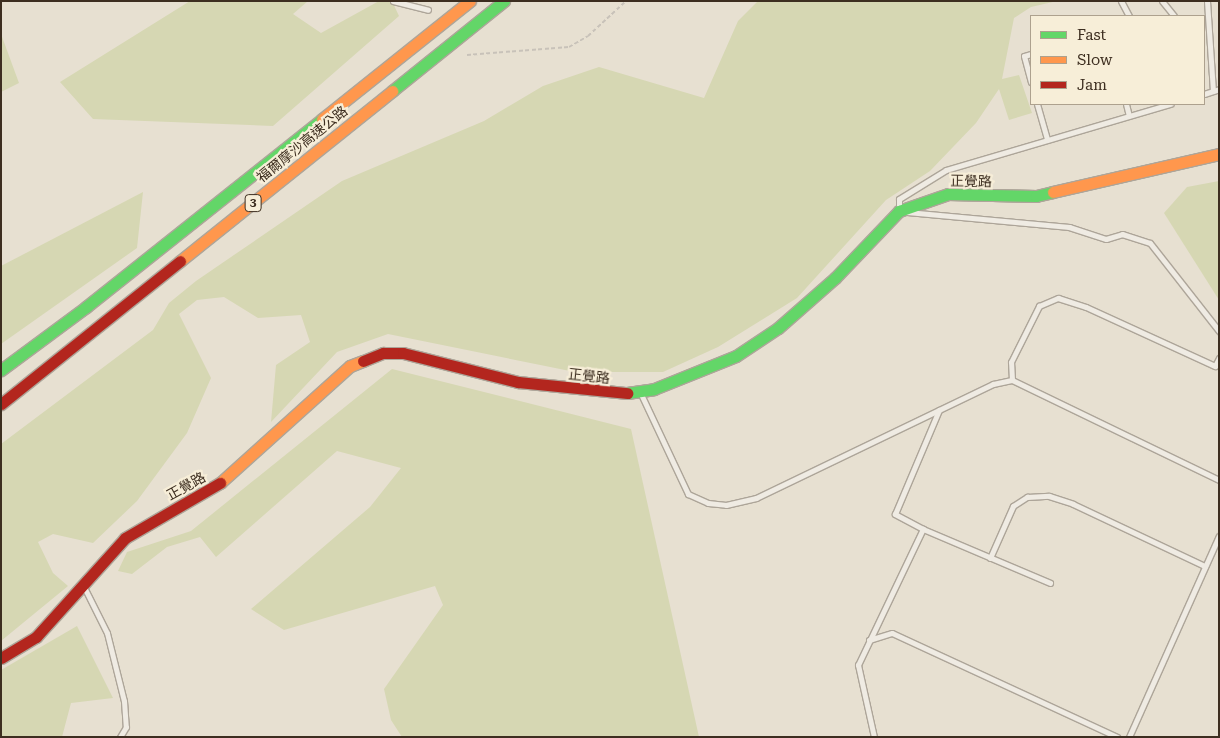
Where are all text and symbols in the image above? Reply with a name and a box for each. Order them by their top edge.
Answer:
legend [1030,15,1205,105]
text: Fast [1077,26,1106,44]
text: Slow [1077,51,1112,69]
text: Jam [1077,76,1107,94]
street label: 福爾摩沙高速公路 [253,102,351,186]
street label: 正覺路 [950,172,992,190]
road number: 3 [244,194,262,212]
street label: 正覺路 [567,365,611,387]
street label: 正覺路 [164,468,208,504]

